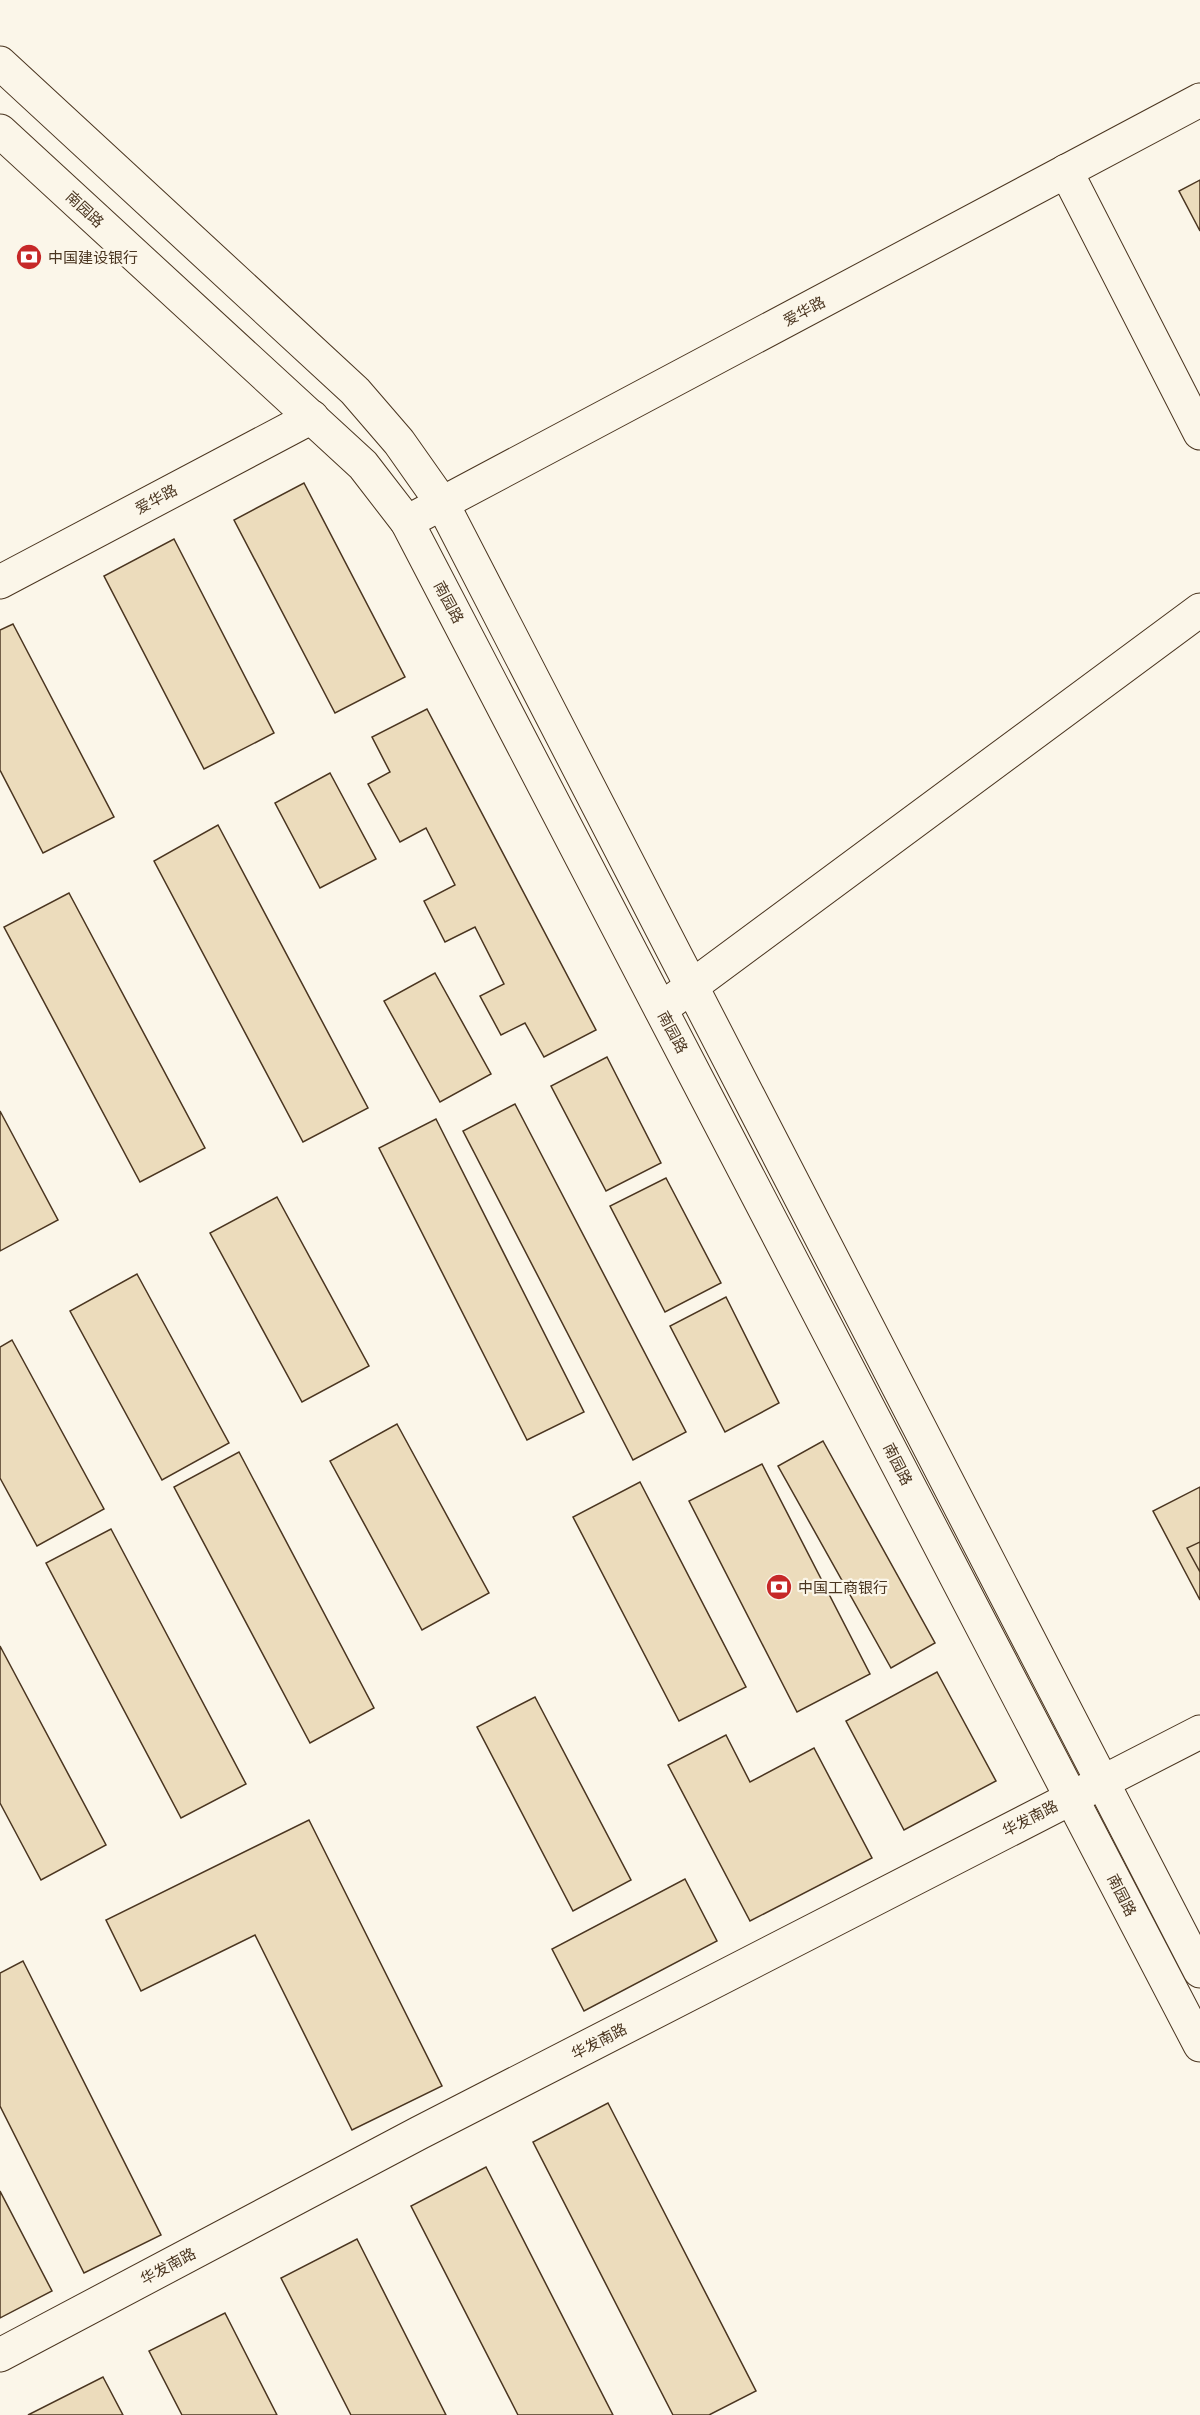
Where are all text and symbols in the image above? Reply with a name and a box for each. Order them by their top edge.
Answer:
street label: 南园路 [62,187,108,231]
bank icon: 中国建设银行 [14,242,44,272]
place label: 中国建设银行 [48,248,138,267]
street label: 爱华路 [780,292,828,330]
street label: 爱华路 [132,480,180,518]
street label: 南园路 [430,578,468,626]
street label: 南园路 [654,1008,692,1056]
street label: 南园路 [879,1440,917,1488]
bank icon: 中国工商银行 [764,1572,794,1602]
place label: 中国工商银行 [798,1578,888,1597]
street label: 华发南路 [999,1796,1061,1840]
street label: 南园路 [1103,1871,1141,1919]
street label: 华发南路 [568,2019,630,2063]
street label: 华发南路 [137,2244,199,2288]

